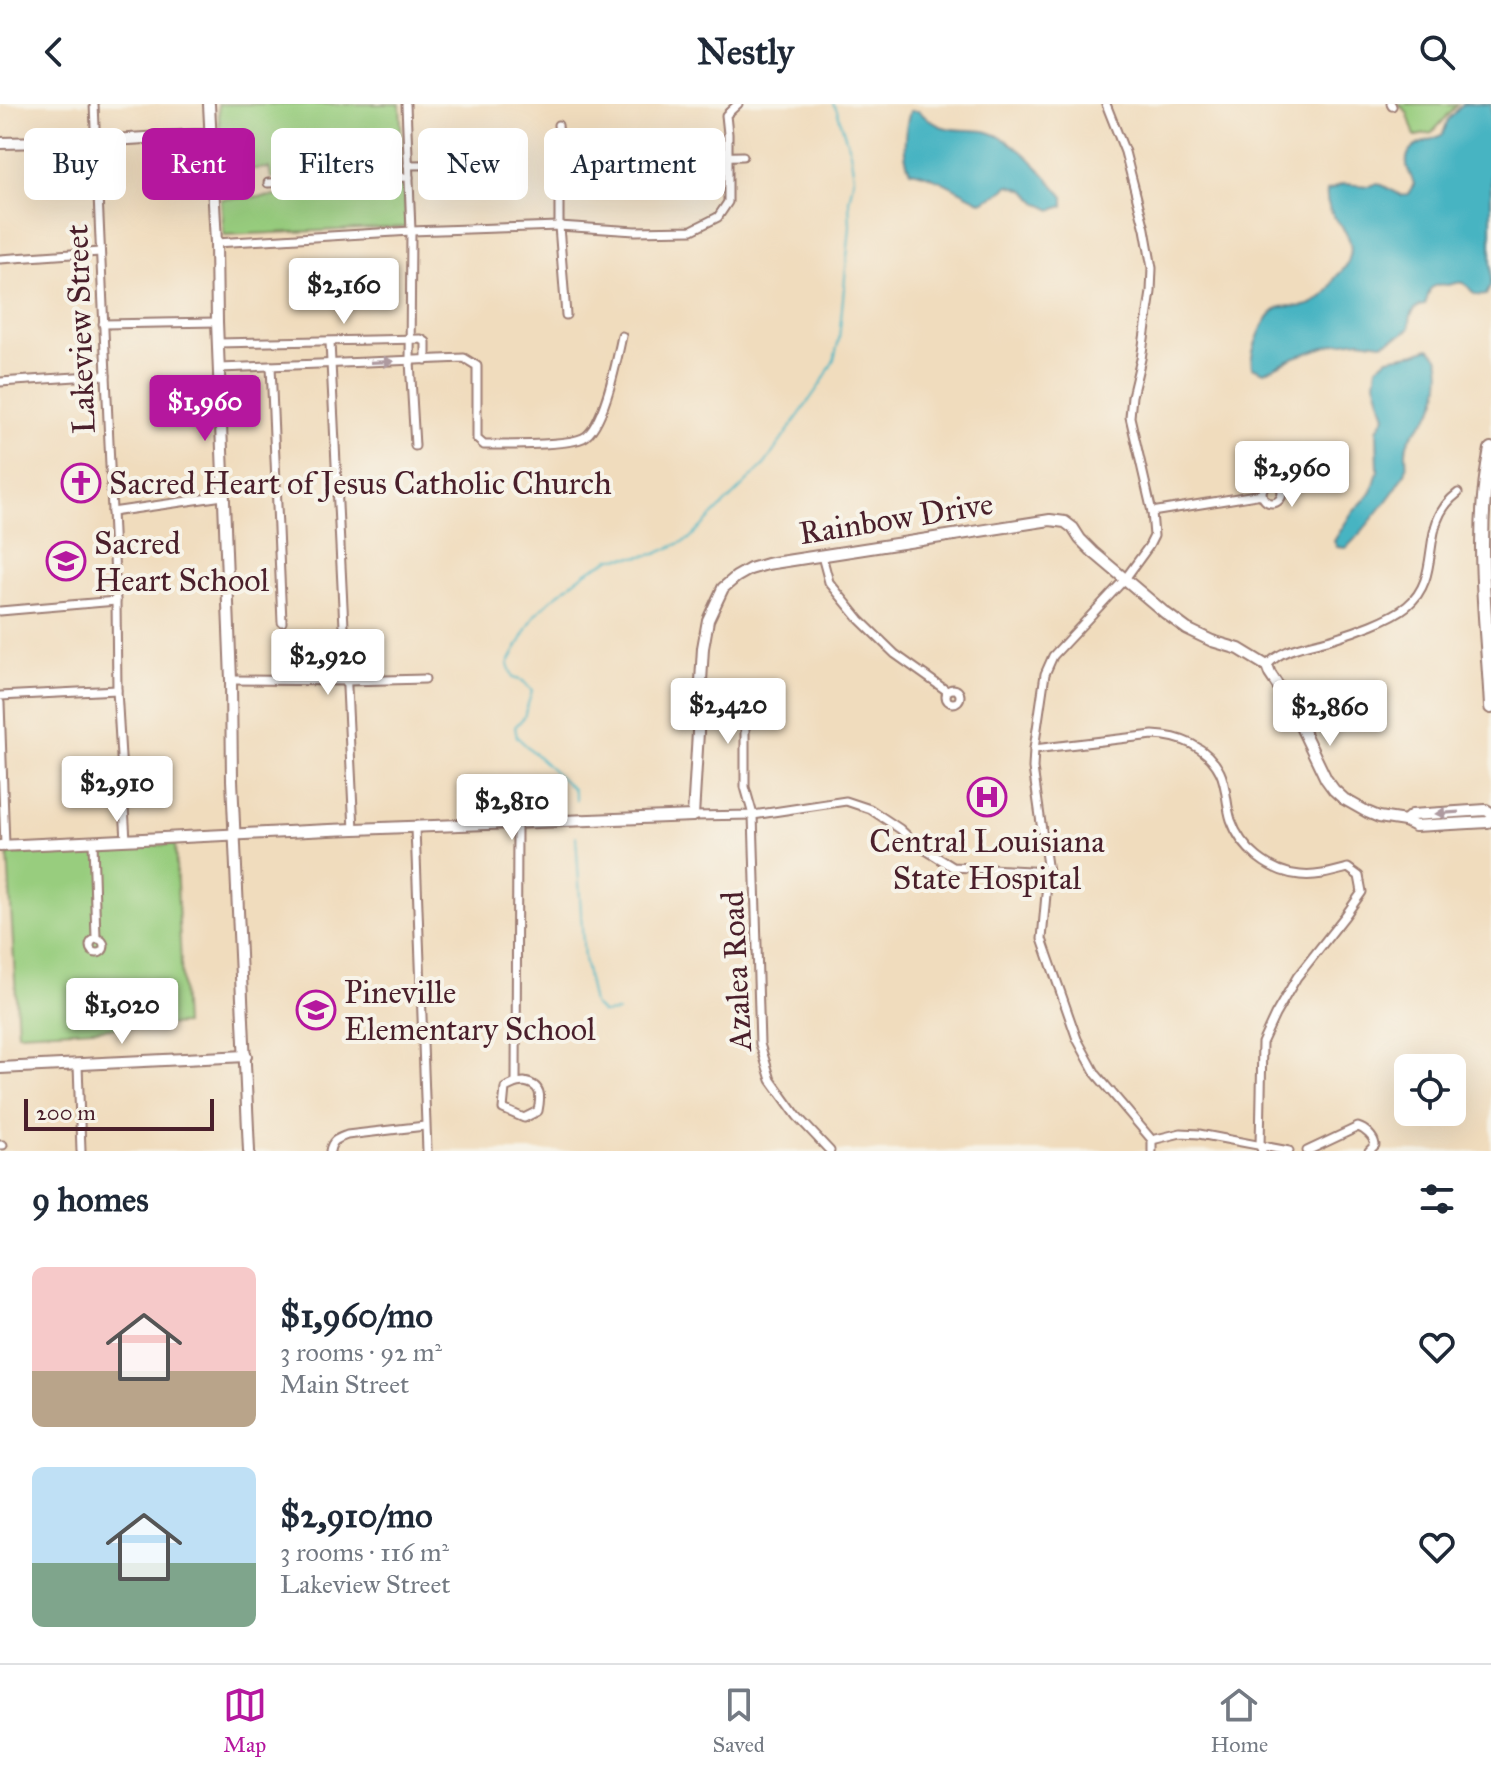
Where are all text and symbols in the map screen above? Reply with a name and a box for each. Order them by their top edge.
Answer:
icon: back [32,30,76,74]
text: Nestly [697,30,794,74]
icon: search [1415,30,1459,74]
chip: Buy [24,128,126,200]
chip: Rent [142,128,255,200]
chip: Filters [271,128,402,200]
chip: New [418,128,528,200]
chip: Apartment [544,128,725,200]
street label: Lakeview Street [57,223,104,434]
pin: $2,160 [279,258,409,326]
text: $2,160 [307,268,381,300]
one-way arrow [370,355,395,368]
pin: $1,960 [140,375,270,443]
text: $1,960 [168,385,242,417]
pin: $2,960 [1227,441,1357,509]
text: $2,960 [1253,451,1331,483]
church icon: Sacred Heart of Jesus Catholic Church [60,462,102,504]
place label: Sacred Heart of Jesus Catholic Church [109,464,612,503]
street label: Rainbow Drive [796,484,996,553]
place label: Sacred Heart School [94,524,270,600]
school or university icon: Sacred Heart School [45,540,87,582]
pin: $2,920 [263,629,393,697]
text: $2,920 [289,639,367,671]
pin: $2,420 [663,678,793,746]
pin: $2,860 [1265,680,1395,748]
text: $2,420 [689,688,767,720]
text: $2,860 [1291,690,1369,722]
pin: $2,910 [52,756,182,824]
text: $2,910 [80,766,154,798]
pin: $2,810 [447,774,577,842]
hospital icon: Central Louisiana State Hospital [966,776,1008,818]
text: $2,810 [475,784,549,816]
one-way arrow [1434,807,1459,820]
place label: Central Louisiana State Hospital [869,822,1105,898]
street label: Azalea Road [713,890,760,1054]
place label: Pineville Elementary School [344,973,596,1049]
pin: $1,020 [57,978,187,1046]
text: $1,020 [84,988,160,1020]
school or university icon: Pineville Elementary School [295,989,337,1031]
map controls [1394,1054,1466,1126]
button: locate [1394,1054,1466,1126]
scale bar [24,1095,214,1131]
text: 200 m [36,1099,96,1126]
icon: filters [1415,1177,1459,1221]
text: 9 homes [32,1179,149,1220]
text: $1,960/mo [280,1295,433,1336]
icon: home [96,1299,192,1395]
icon: heart [1415,1325,1459,1369]
text: 3 rooms · 92 m² [280,1336,442,1368]
text: Main Street [280,1368,409,1400]
text: $2,910/mo [280,1495,433,1536]
icon: home [96,1499,192,1595]
icon: heart [1415,1525,1459,1569]
text: 3 rooms · 116 m² [280,1536,449,1568]
text: Lakeview Street [280,1568,450,1600]
tab: Map [223,1683,267,1758]
tab: Saved [713,1683,765,1758]
tab: Home [1211,1683,1268,1758]

